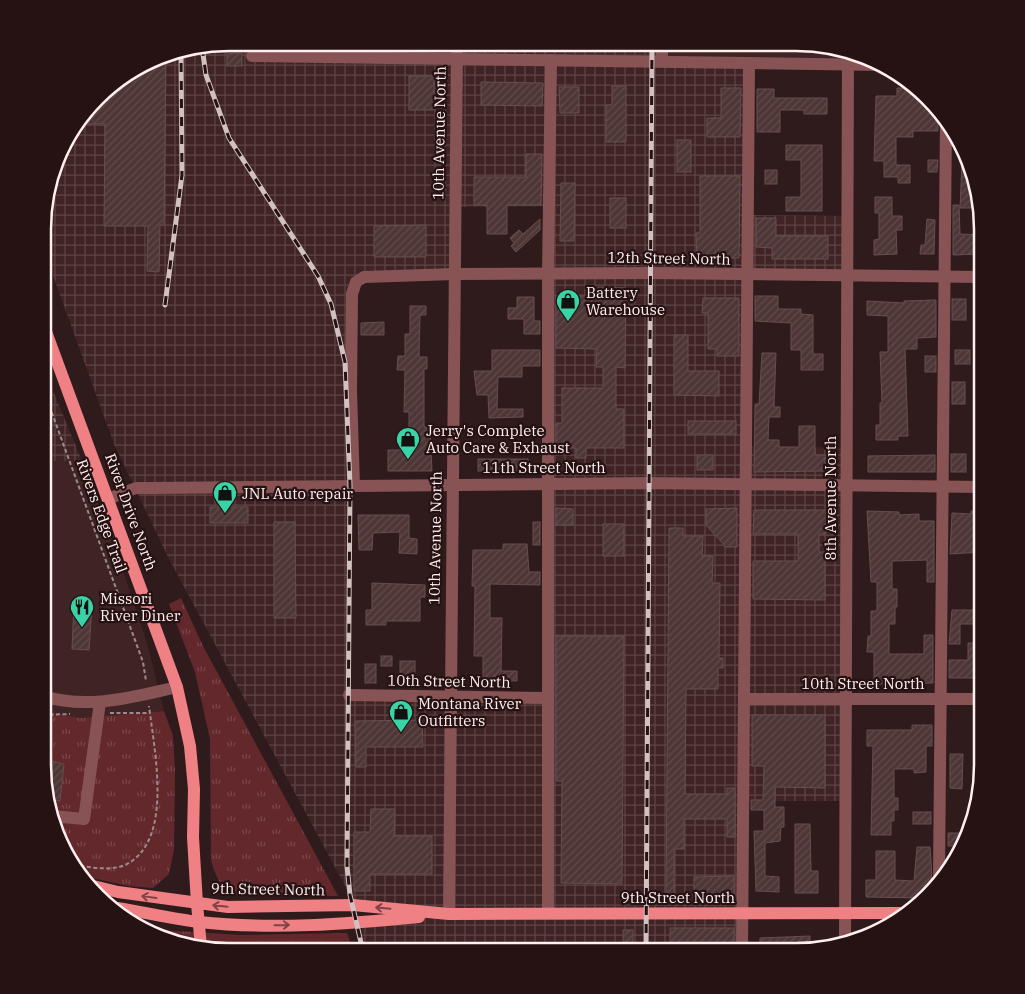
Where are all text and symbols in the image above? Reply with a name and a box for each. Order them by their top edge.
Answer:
street label: 10th Avenue North [428,66,450,200]
street label: 12th Street North [607,247,731,269]
place label: Battery Warehouse [586,283,665,319]
shop icon: Battery Warehouse [555,288,581,322]
place label: Jerry's Complete Auto Care & Exhaust [426,421,570,457]
shop icon: Jerry's Complete Auto Care & Exhaust [395,426,421,460]
street label: 8th Avenue North [821,436,840,560]
street label: River Drive North [101,451,161,573]
street label: Rivers Edge Trail [73,456,131,576]
street label: 11th Street North [482,458,606,477]
street label: 10th Avenue North [424,471,446,605]
shop icon: JNL Auto repair [212,480,238,514]
place label: JNL Auto repair [242,484,353,503]
place label: Missori River Diner [100,589,181,625]
restaurant icon: Missori River Diner [69,594,95,628]
street label: 10th Street North [387,670,511,692]
street label: 10th Street North [801,674,925,693]
place label: Montana River Outfitters [418,694,522,730]
shop icon: Montana River Outfitters [388,699,414,733]
street label: 9th Street North [211,879,325,899]
street label: 9th Street North [621,888,735,907]
one-way arrow [141,891,157,901]
one-way arrow [213,901,229,911]
one-way arrow [375,903,391,913]
one-way arrow [274,920,290,929]

